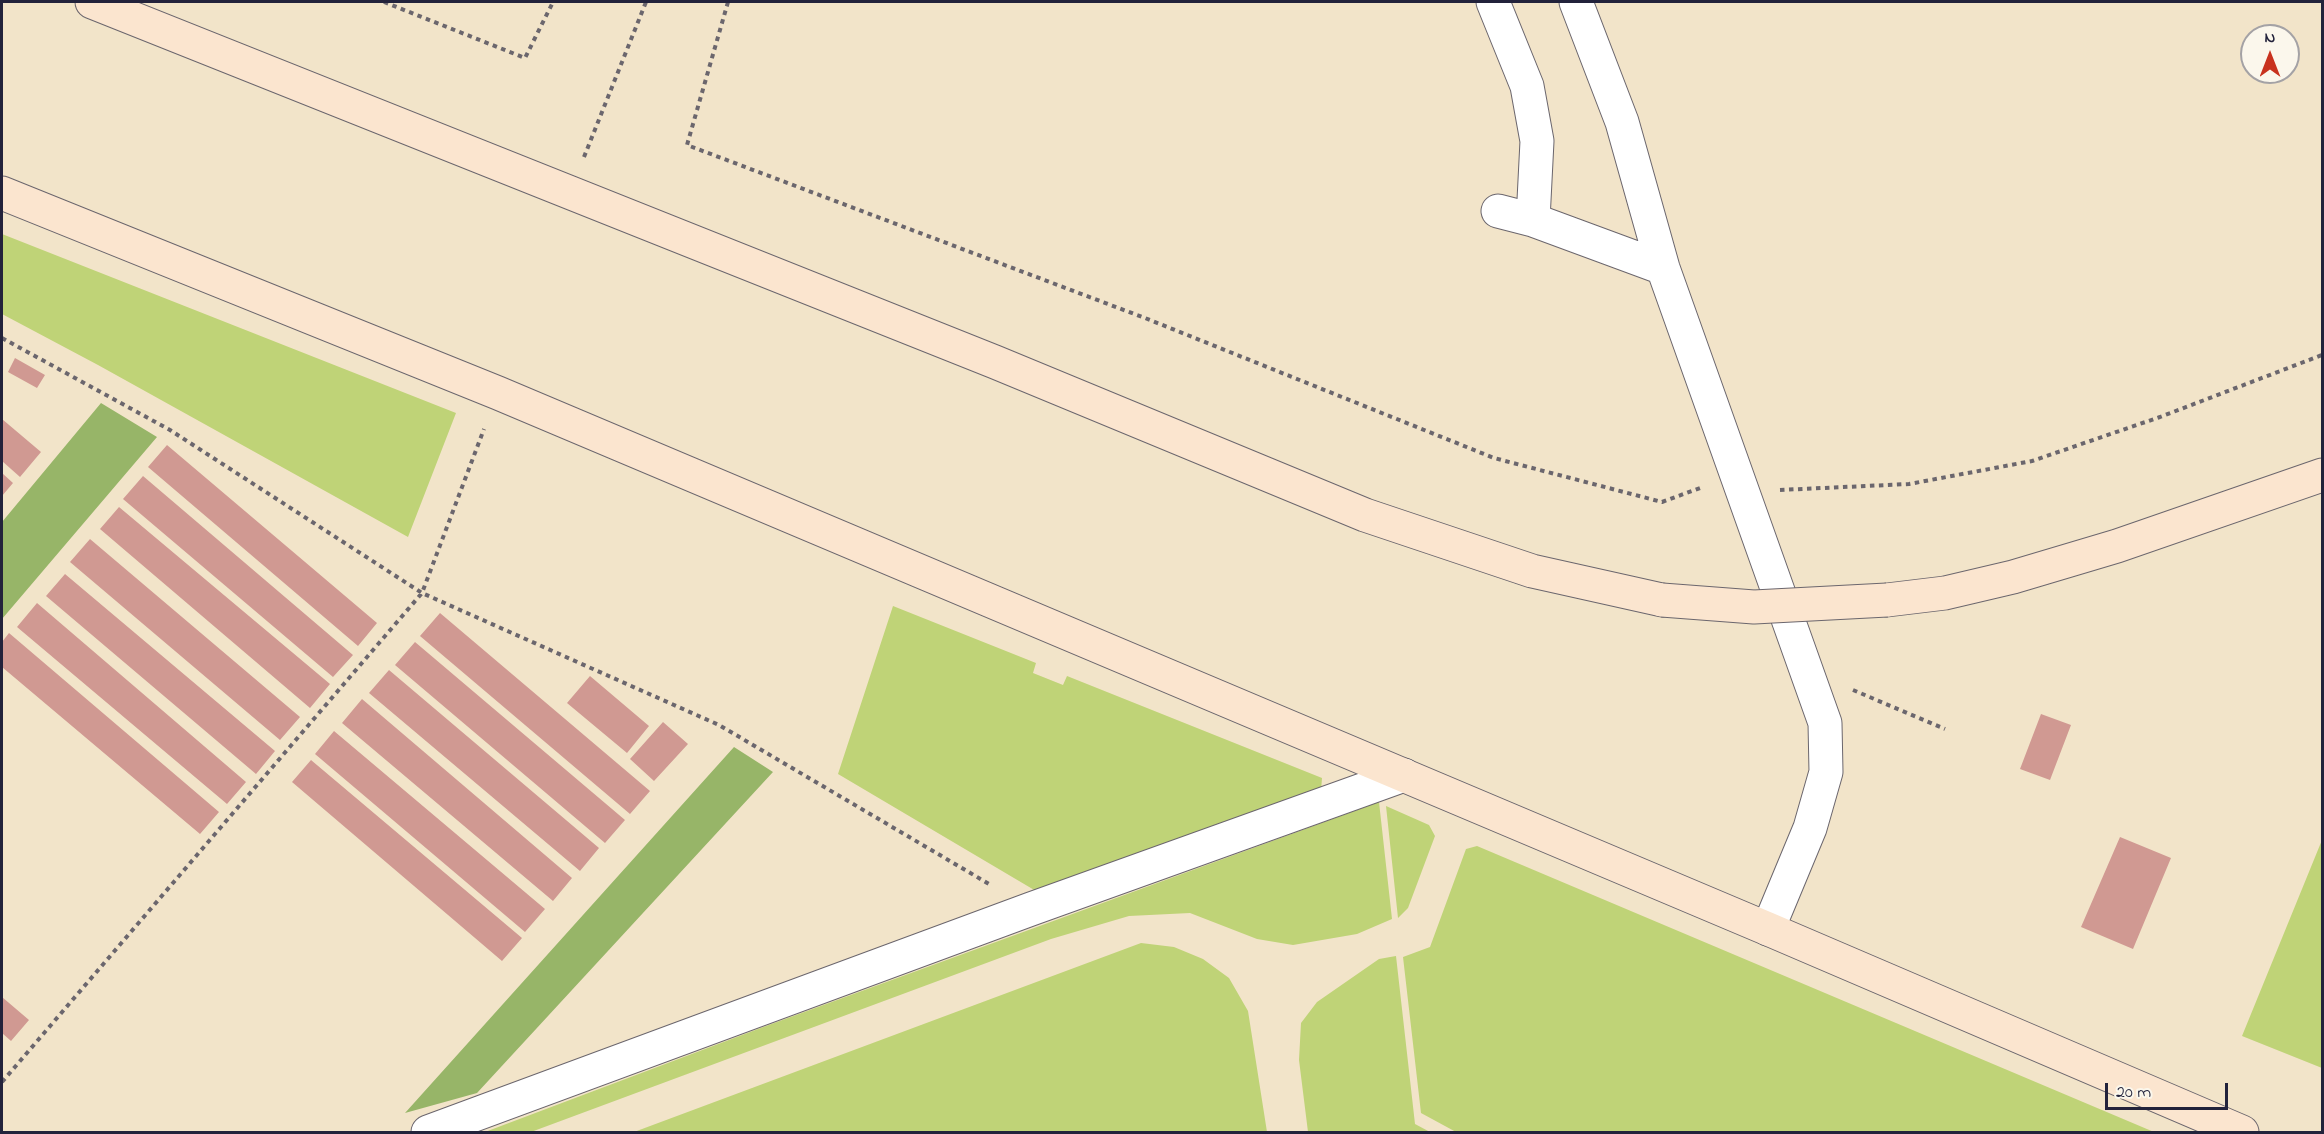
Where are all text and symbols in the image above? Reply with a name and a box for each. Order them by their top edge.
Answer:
north arrow [2240,24,2300,84]
text: N [2265,26,2275,50]
scale bar [2108,1071,2231,1109]
text: 20 m [2116,1080,2151,1106]

